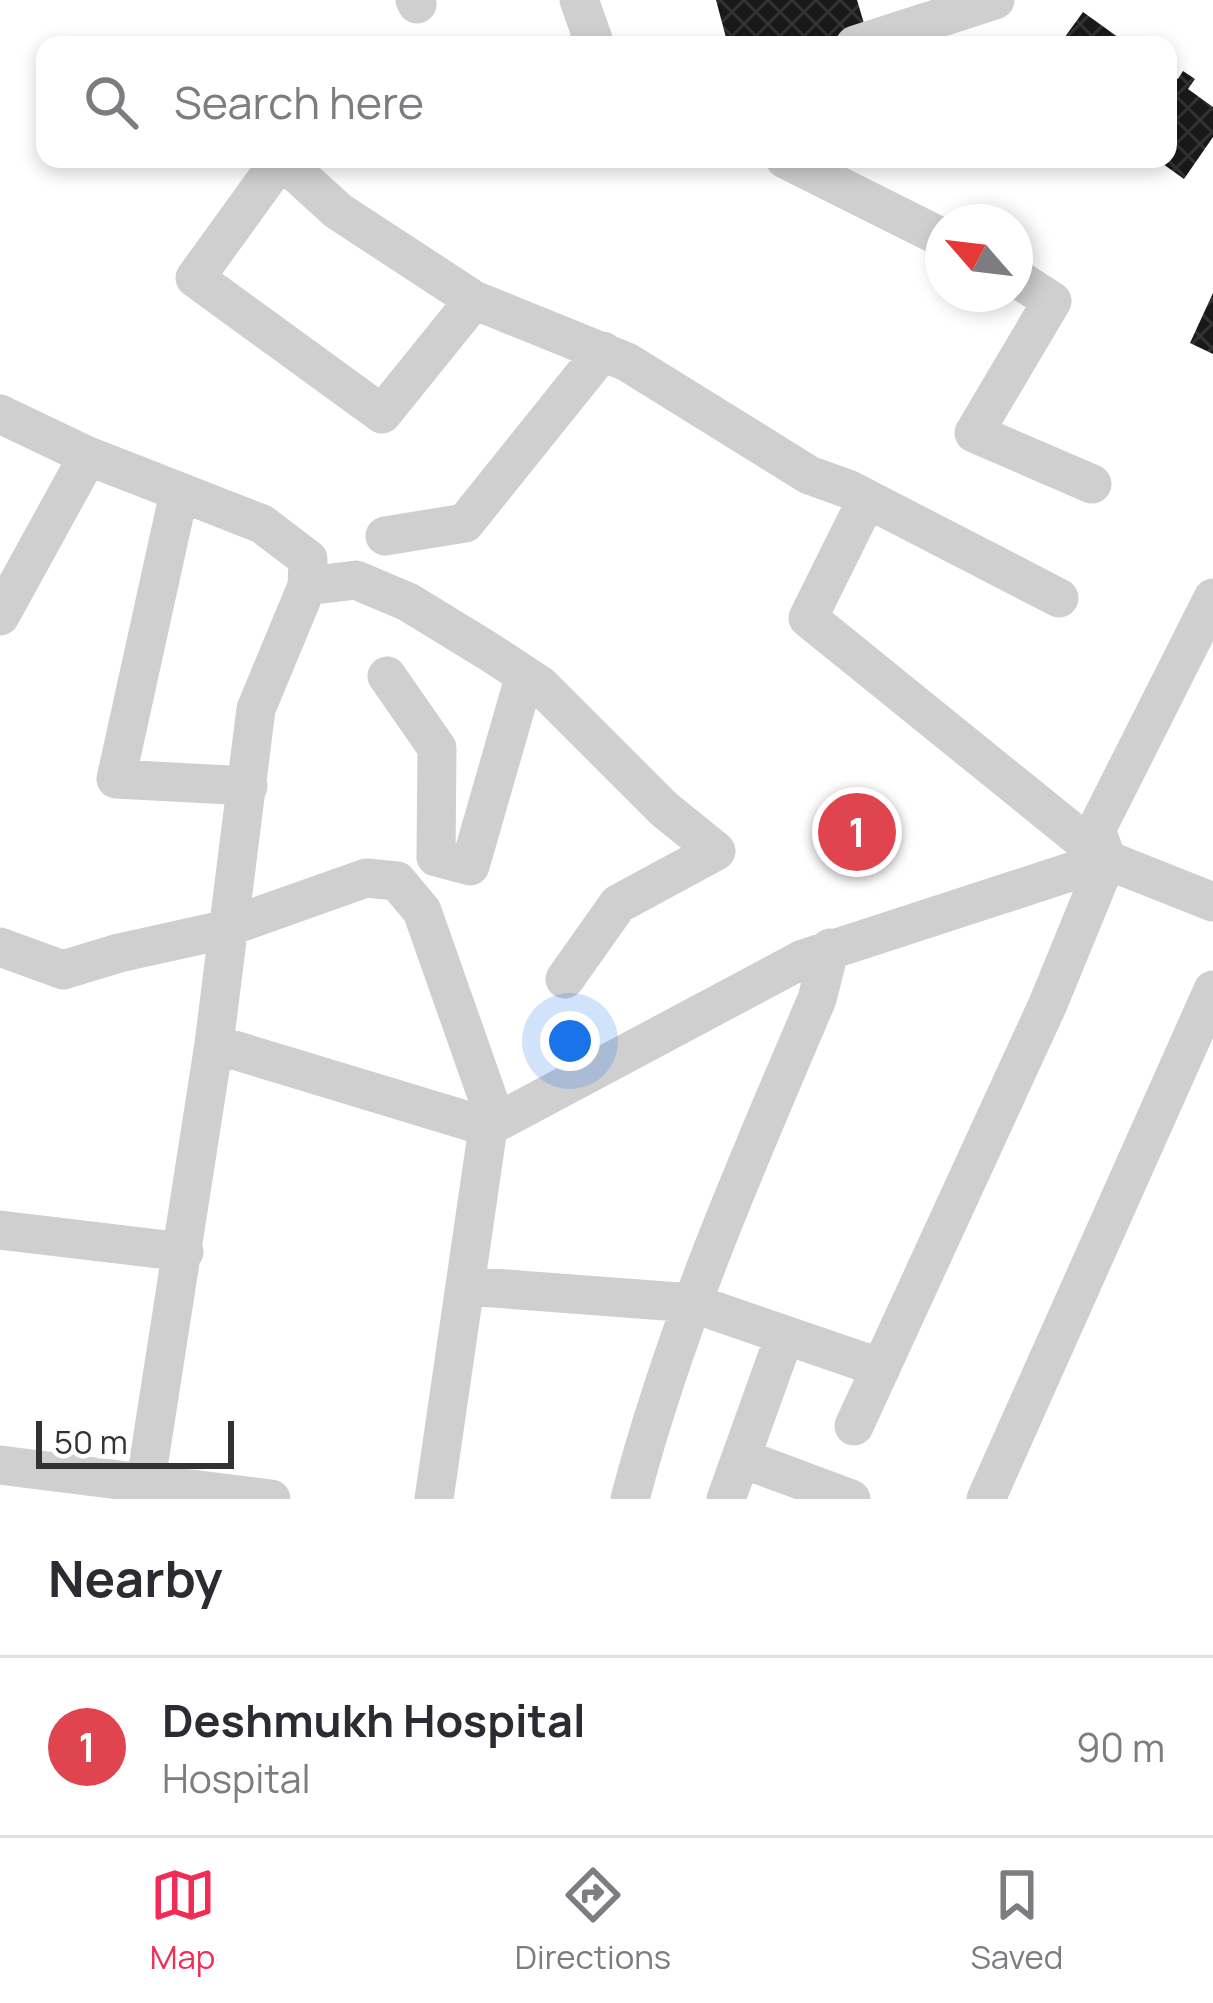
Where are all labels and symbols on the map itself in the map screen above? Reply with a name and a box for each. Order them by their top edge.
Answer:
north arrow [925,204,1033,312]
pin: 1 [818,787,896,877]
your location [540,1011,600,1071]
scale bar [36,1415,234,1468]

